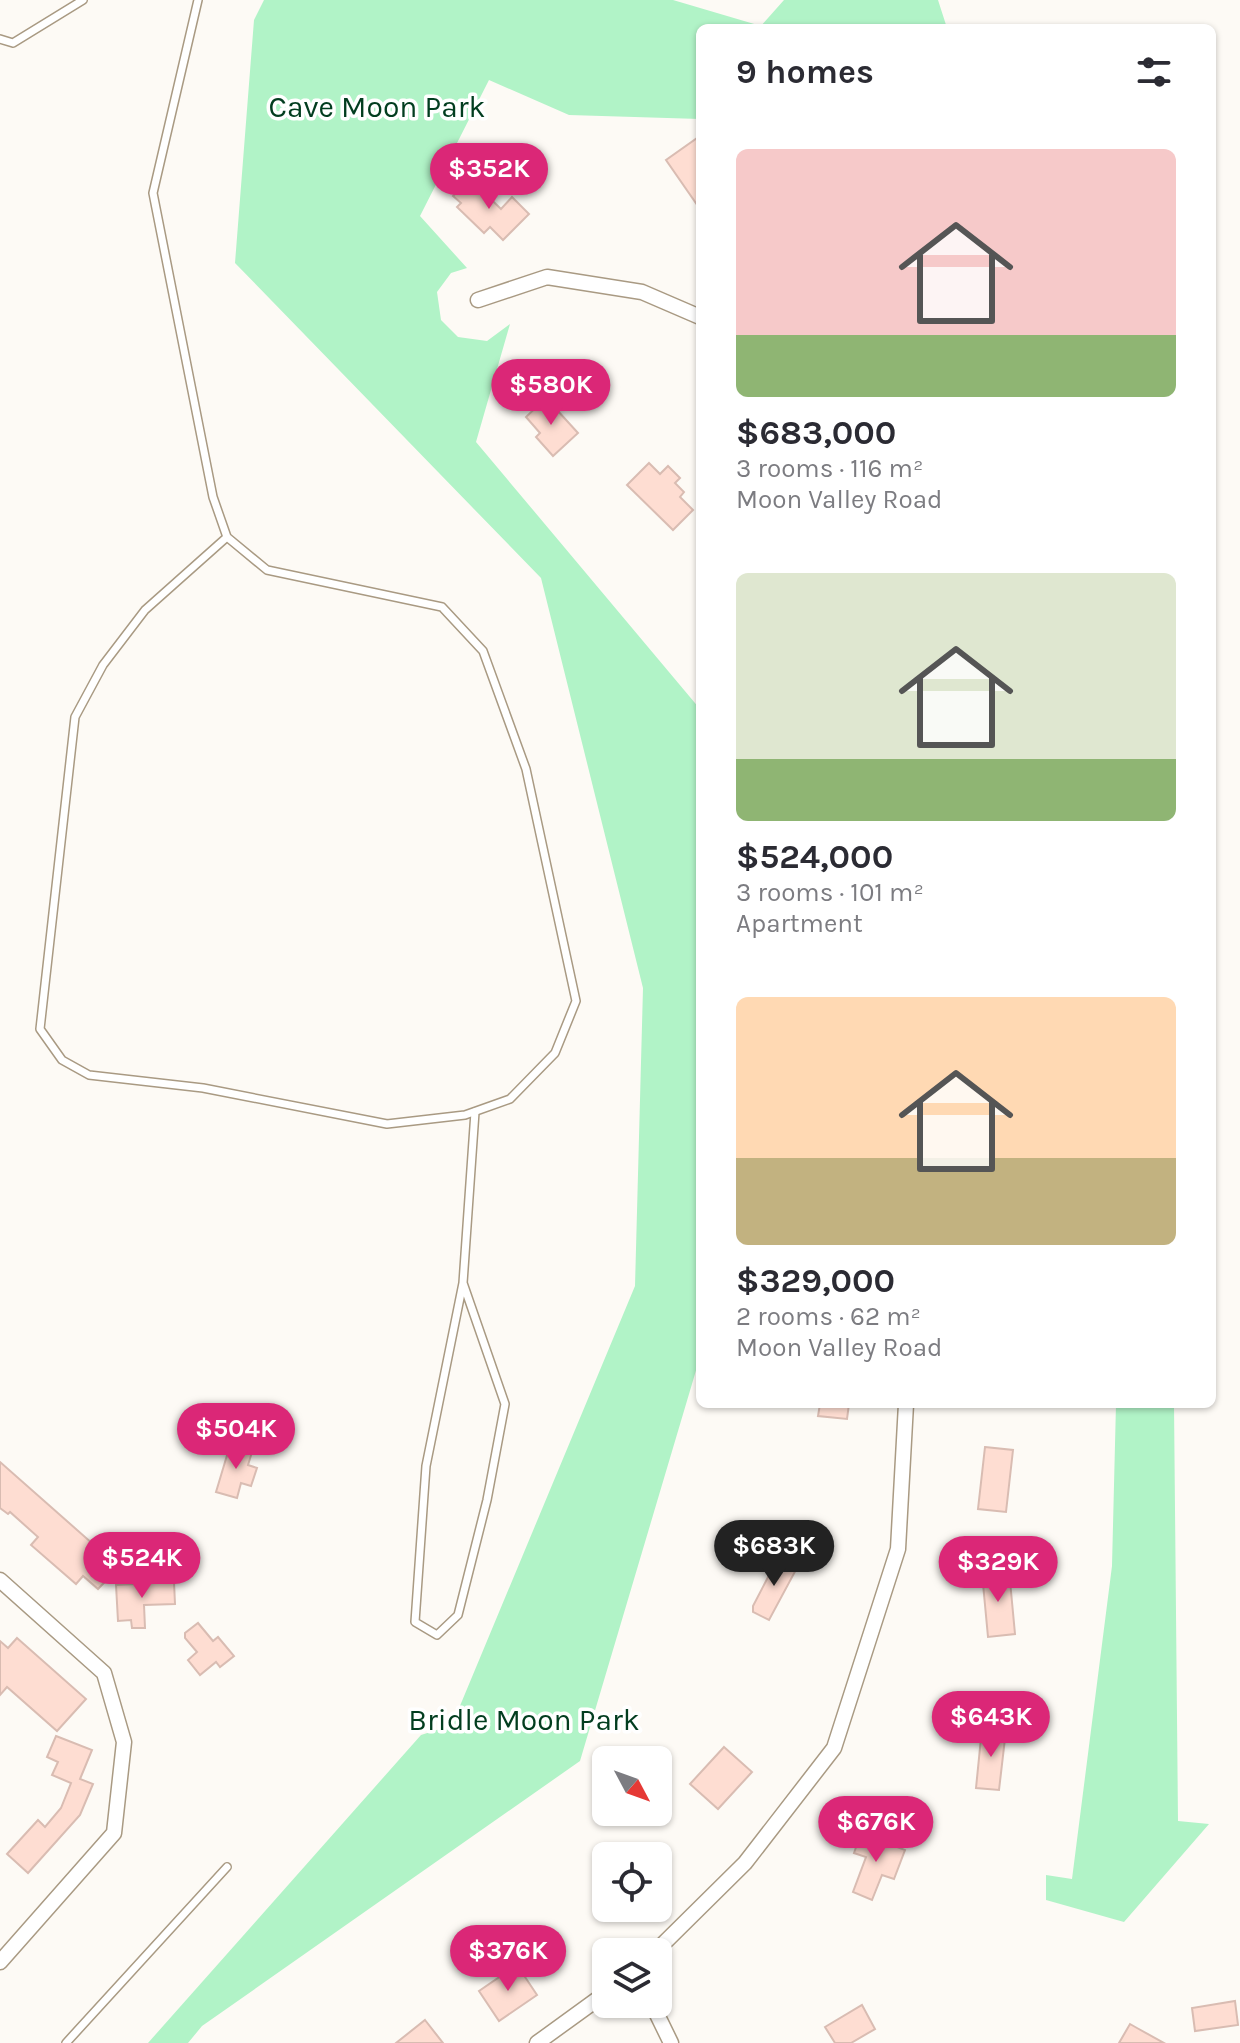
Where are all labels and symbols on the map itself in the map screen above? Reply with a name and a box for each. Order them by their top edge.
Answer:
park label: Cave Moon Park [269,89,485,125]
pin: $352K [433,143,545,211]
pin: $580K [495,359,607,427]
pin: $504K [180,1403,292,1471]
pin: $683K [718,1520,830,1588]
pin: $524K [86,1532,198,1600]
pin: $329K [942,1536,1054,1604]
pin: $643K [935,1691,1047,1759]
park label: Bridle Moon Park [408,1702,640,1738]
north arrow [592,1746,672,1826]
pin: $676K [820,1796,932,1864]
pin: $376K [452,1925,564,1993]

